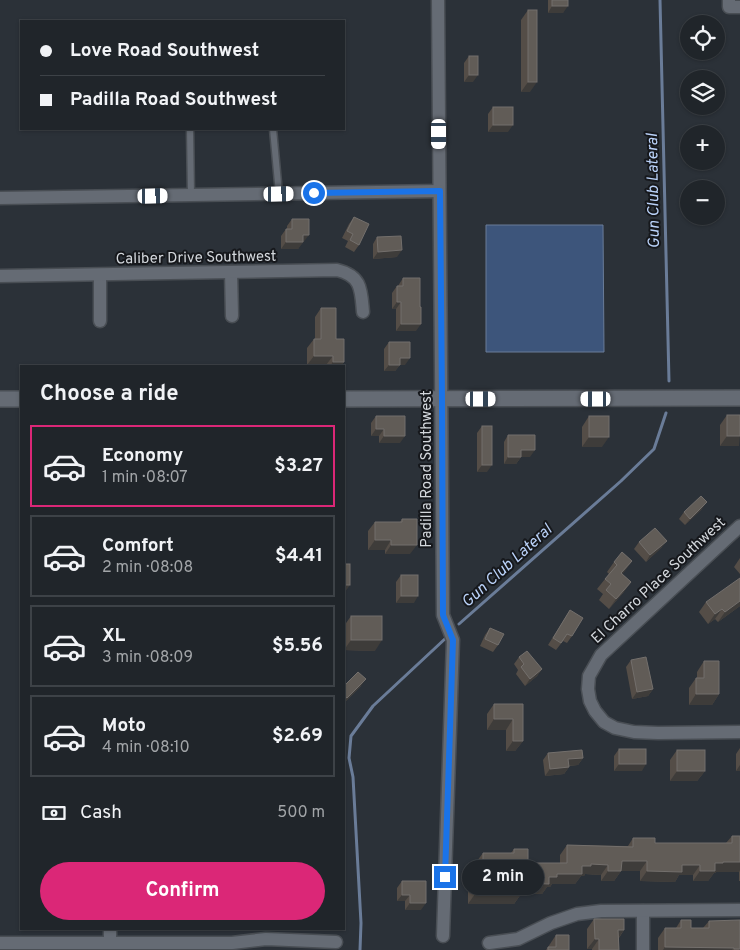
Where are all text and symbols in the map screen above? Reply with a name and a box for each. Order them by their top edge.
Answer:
map controls [680,15,725,225]
button: locate [680,15,725,60]
text: Love Road Southwest [70,39,259,63]
button: layers [680,70,725,115]
text: Padilla Road Southwest [70,88,277,112]
car [431,119,446,149]
button: + [680,125,725,170]
water label: Gun Club Lateral [643,132,665,249]
button: − [680,180,725,225]
route start [303,182,325,204]
car [263,186,294,202]
car [137,188,168,204]
street label: Caliber Drive Southwest [115,248,277,269]
text: Choose a ride [40,381,178,408]
street label: Padilla Road Southwest [418,390,437,548]
car [466,392,496,407]
car [581,392,611,407]
icon: car [42,444,87,489]
text: Economy [102,444,183,468]
text: $3.27 [274,454,323,478]
text: 1 min · 08:07 [102,468,188,488]
street label: El Charro Place Southwest [588,514,730,648]
water label: Gun Club Lateral [458,520,557,612]
icon: car [42,534,87,579]
text: Comfort [102,534,174,558]
text: $4.41 [275,544,323,568]
text: 2 min · 08:08 [102,558,193,578]
icon: car [42,624,87,669]
text: XL [102,624,125,648]
text: $5.56 [272,634,323,658]
text: 3 min · 08:09 [102,648,193,668]
icon: car [42,714,87,759]
text: Moto [102,714,146,738]
text: $2.69 [272,724,323,748]
text: 4 min · 08:10 [102,738,190,758]
icon: cash [40,799,68,827]
text: Cash [80,801,122,825]
text: 500 m [277,803,325,823]
callout: 2 min [462,860,545,894]
button: Confirm [40,862,325,920]
route end [434,866,456,888]
text: 2 min [482,867,524,887]

